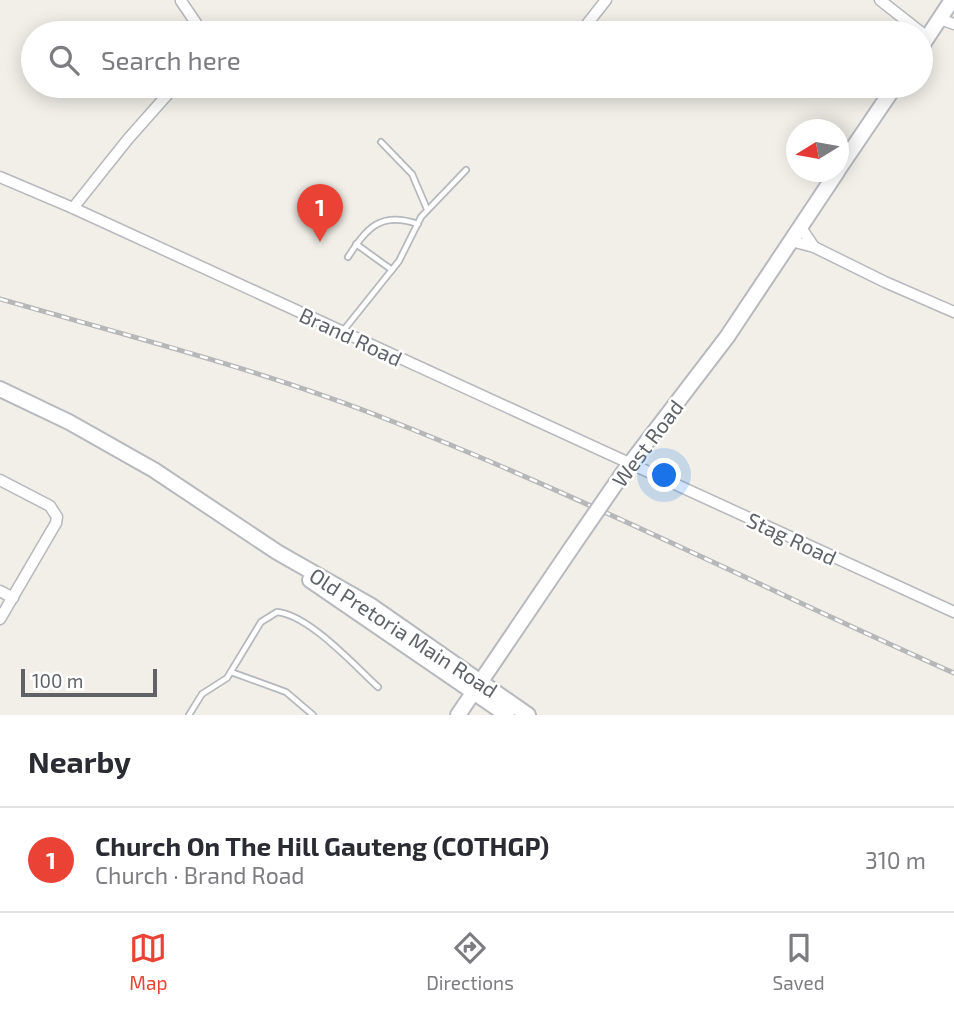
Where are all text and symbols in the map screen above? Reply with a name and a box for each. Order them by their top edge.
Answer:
search box [21,21,933,98]
icon: search [45,41,83,79]
text: Search here [101,44,241,75]
north arrow [786,119,849,182]
pin: 1 [297,184,343,242]
street label: Brand Road [296,301,406,371]
street label: West Road [606,395,688,491]
your location [647,458,681,492]
street label: Stag Road [743,506,841,570]
street label: Old Pretoria Main Road [305,562,503,702]
scale bar [21,666,158,698]
text: 100 m [32,669,83,692]
text: Nearby [28,743,131,779]
text: Church On The Hill Gauteng (COTHGP) [95,830,549,861]
text: 1 [46,846,56,874]
text: 310 m [865,846,926,874]
text: Church · Brand Road [95,861,305,889]
tab: Map [129,929,167,994]
tab: Directions [426,929,514,994]
tab: Saved [772,929,825,994]

